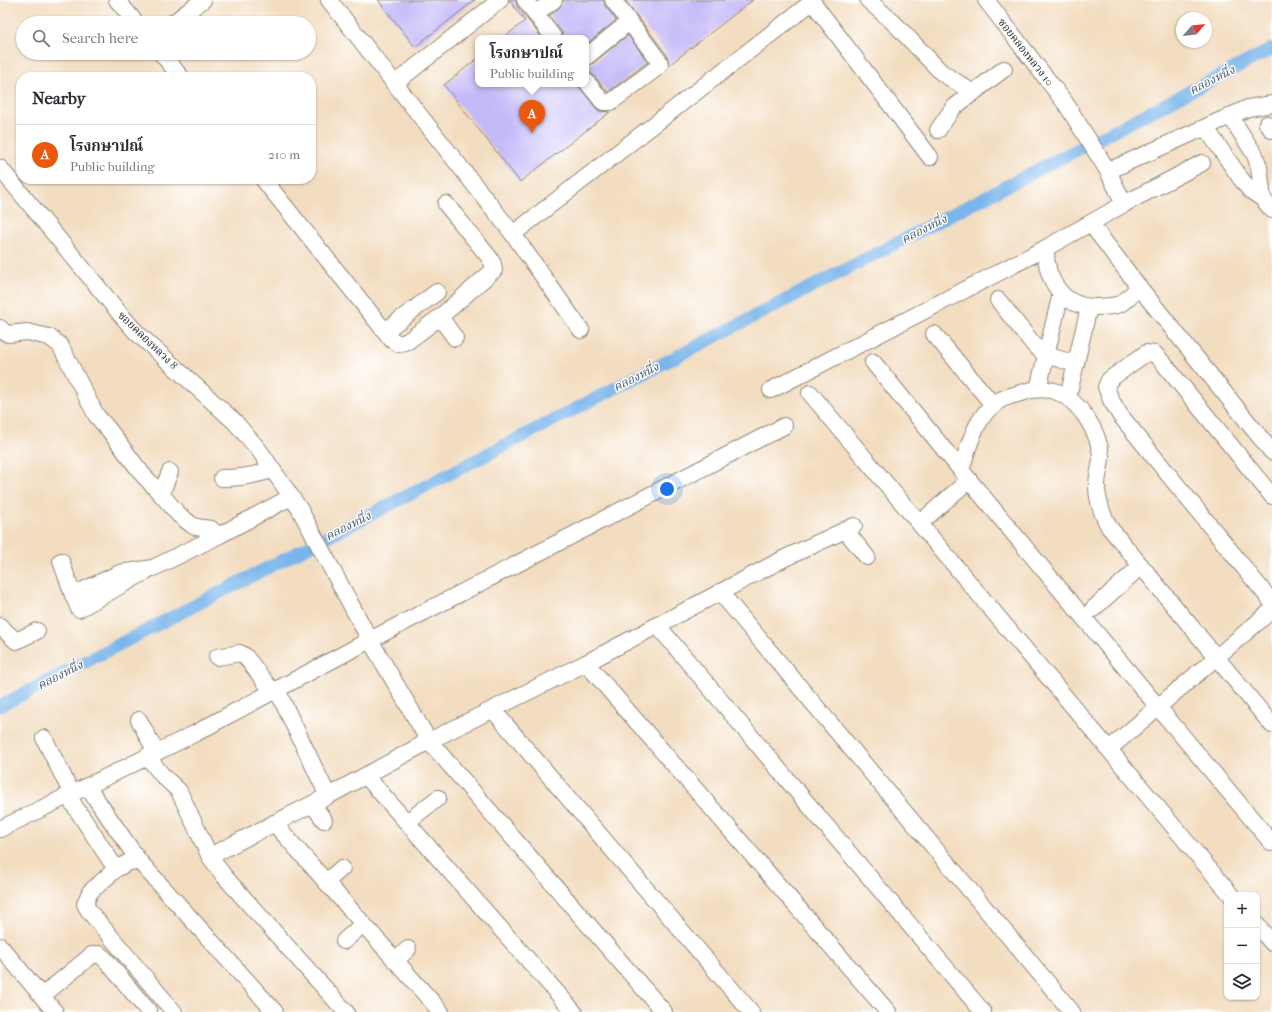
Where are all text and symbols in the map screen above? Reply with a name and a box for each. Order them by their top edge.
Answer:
north arrow [1176,12,1212,48]
search box [16,16,316,60]
street label: ซอยคลองหลวง 10 [995,16,1056,89]
icon: search [30,27,52,49]
text: Search here [62,29,138,47]
popup [475,35,589,87]
text: โรงกษาปณ์ [490,44,563,62]
water label: คลองหนึ่ง [1186,60,1238,97]
text: Public building [490,66,574,81]
text: Nearby [32,88,86,108]
pin: A [519,100,545,133]
text: โรงกษาปณ์ [70,137,143,155]
text: A [41,147,49,162]
text: 210 m [268,147,300,162]
text: Public building [70,159,155,174]
water label: คลองหนึ่ง [898,209,950,246]
street label: ซอยคลองหลวง 8 [115,309,180,372]
water label: คลองหนึ่ง [610,357,662,394]
your location [657,479,677,499]
water label: คลองหนึ่ง [322,506,374,543]
water label: คลองหนึ่ง [34,655,86,692]
map controls [1224,892,1260,1000]
button: + [1224,892,1260,928]
button: − [1224,928,1260,964]
button: layers [1224,964,1260,1000]

